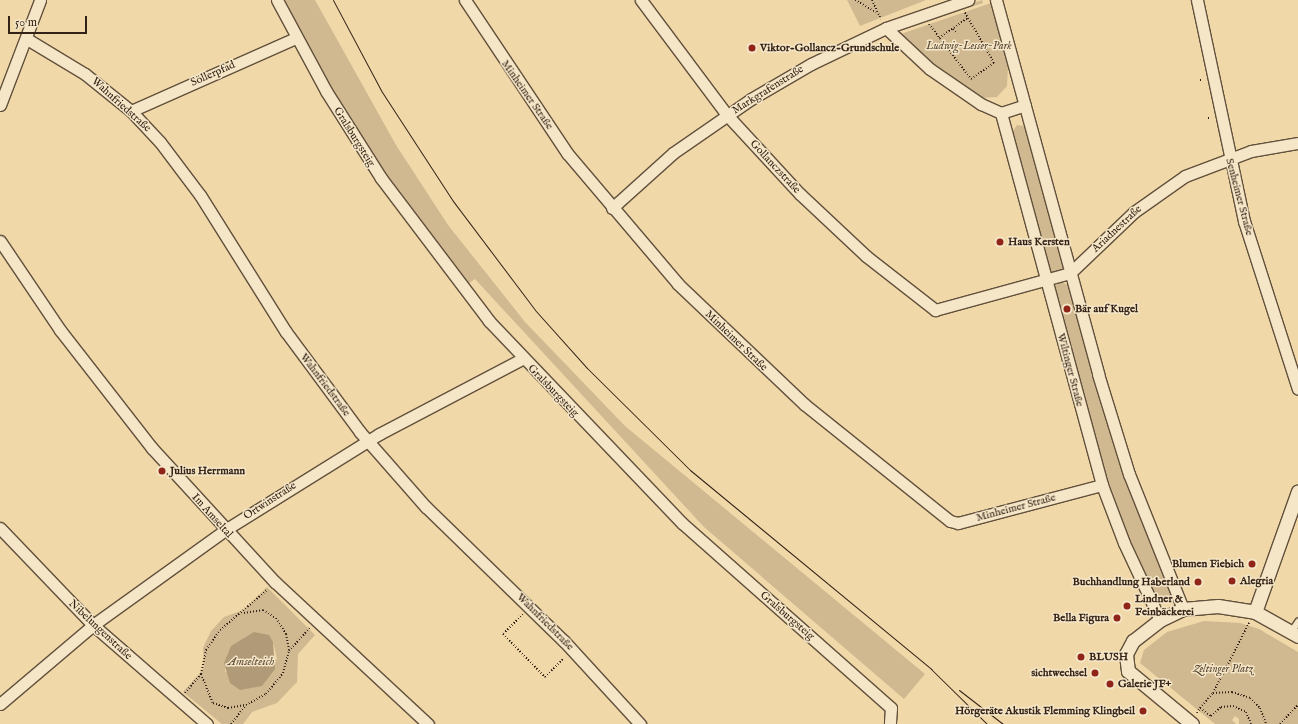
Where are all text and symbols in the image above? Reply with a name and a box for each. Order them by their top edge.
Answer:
scale bar [10,8,89,34]
text: 50 m [15,15,37,30]
park label: Ludwig-Lesser-Park [926,39,1012,53]
place label: Viktor-Gollancz-Grundschule [760,41,899,55]
marker: Viktor-Gollancz-Grundschule [747,43,757,53]
street label: Söllerpfad [189,58,237,90]
street label: Minheimer Straße [498,58,556,132]
street label: Markgrafenstraße [730,63,806,117]
street label: Wahnfriedstraße [89,75,153,135]
street label: Gralsburgsteig [331,105,377,169]
street label: Gollanczstraße [747,138,803,196]
street label: Senheimer Straße [1222,157,1256,237]
street label: Ariadnestraße [1089,203,1145,255]
place label: Haus Kersten [1008,235,1070,249]
marker: Haus Kersten [995,237,1005,247]
place label: Bär auf Kugel [1075,302,1138,316]
marker: Bär auf Kugel [1062,304,1072,314]
street label: Minheimer Straße [702,308,770,374]
street label: Wiltinger Straße [1054,332,1086,408]
street label: Wahnfriedstraße [297,351,353,419]
street label: Gralsburgsteig [525,362,581,420]
place label: Julius Herrmann [170,464,245,478]
marker: Julius Herrmann [157,466,167,476]
street label: Ortwinstraße [241,479,299,523]
street label: Im Amseltal [189,491,235,541]
street label: Minheimer Straße [975,491,1057,525]
place label: Blumen Fiebich [1172,557,1244,571]
marker: Blumen Fiebich [1247,559,1257,569]
place label: Alegria [1240,574,1273,588]
place label: Buchhandlung Haberland [1073,575,1190,589]
marker: Alegria [1227,576,1237,586]
marker: Buchhandlung Haberland [1193,577,1203,587]
street label: Gralsburgsteig [757,589,817,643]
street label: Wahnfriedstraße [514,591,576,653]
place label: Lindner & Feinbäckerei [1135,593,1194,619]
street label: Nibelungenstraße [66,597,134,663]
marker: Lindner & Feinbäckerei [1122,601,1132,611]
place label: Bella Figura [1053,611,1109,625]
marker: Bella Figura [1112,613,1122,623]
place label: BLUSH [1089,650,1128,664]
marker: BLUSH [1076,652,1086,662]
water label: Amselteich [228,655,274,669]
park label: Zeltinger Platz [1193,662,1253,676]
place label: sichtwechsel [1031,666,1087,680]
marker: sichtwechsel [1090,668,1100,678]
place label: Galerie JF+ [1118,677,1172,691]
marker: Galerie JF+ [1105,679,1115,689]
place label: Hörgeräte Akustik Flemming Klingbeil [955,704,1135,718]
marker: Hörgeräte Akustik Flemming Klingbeil [1138,706,1148,716]

